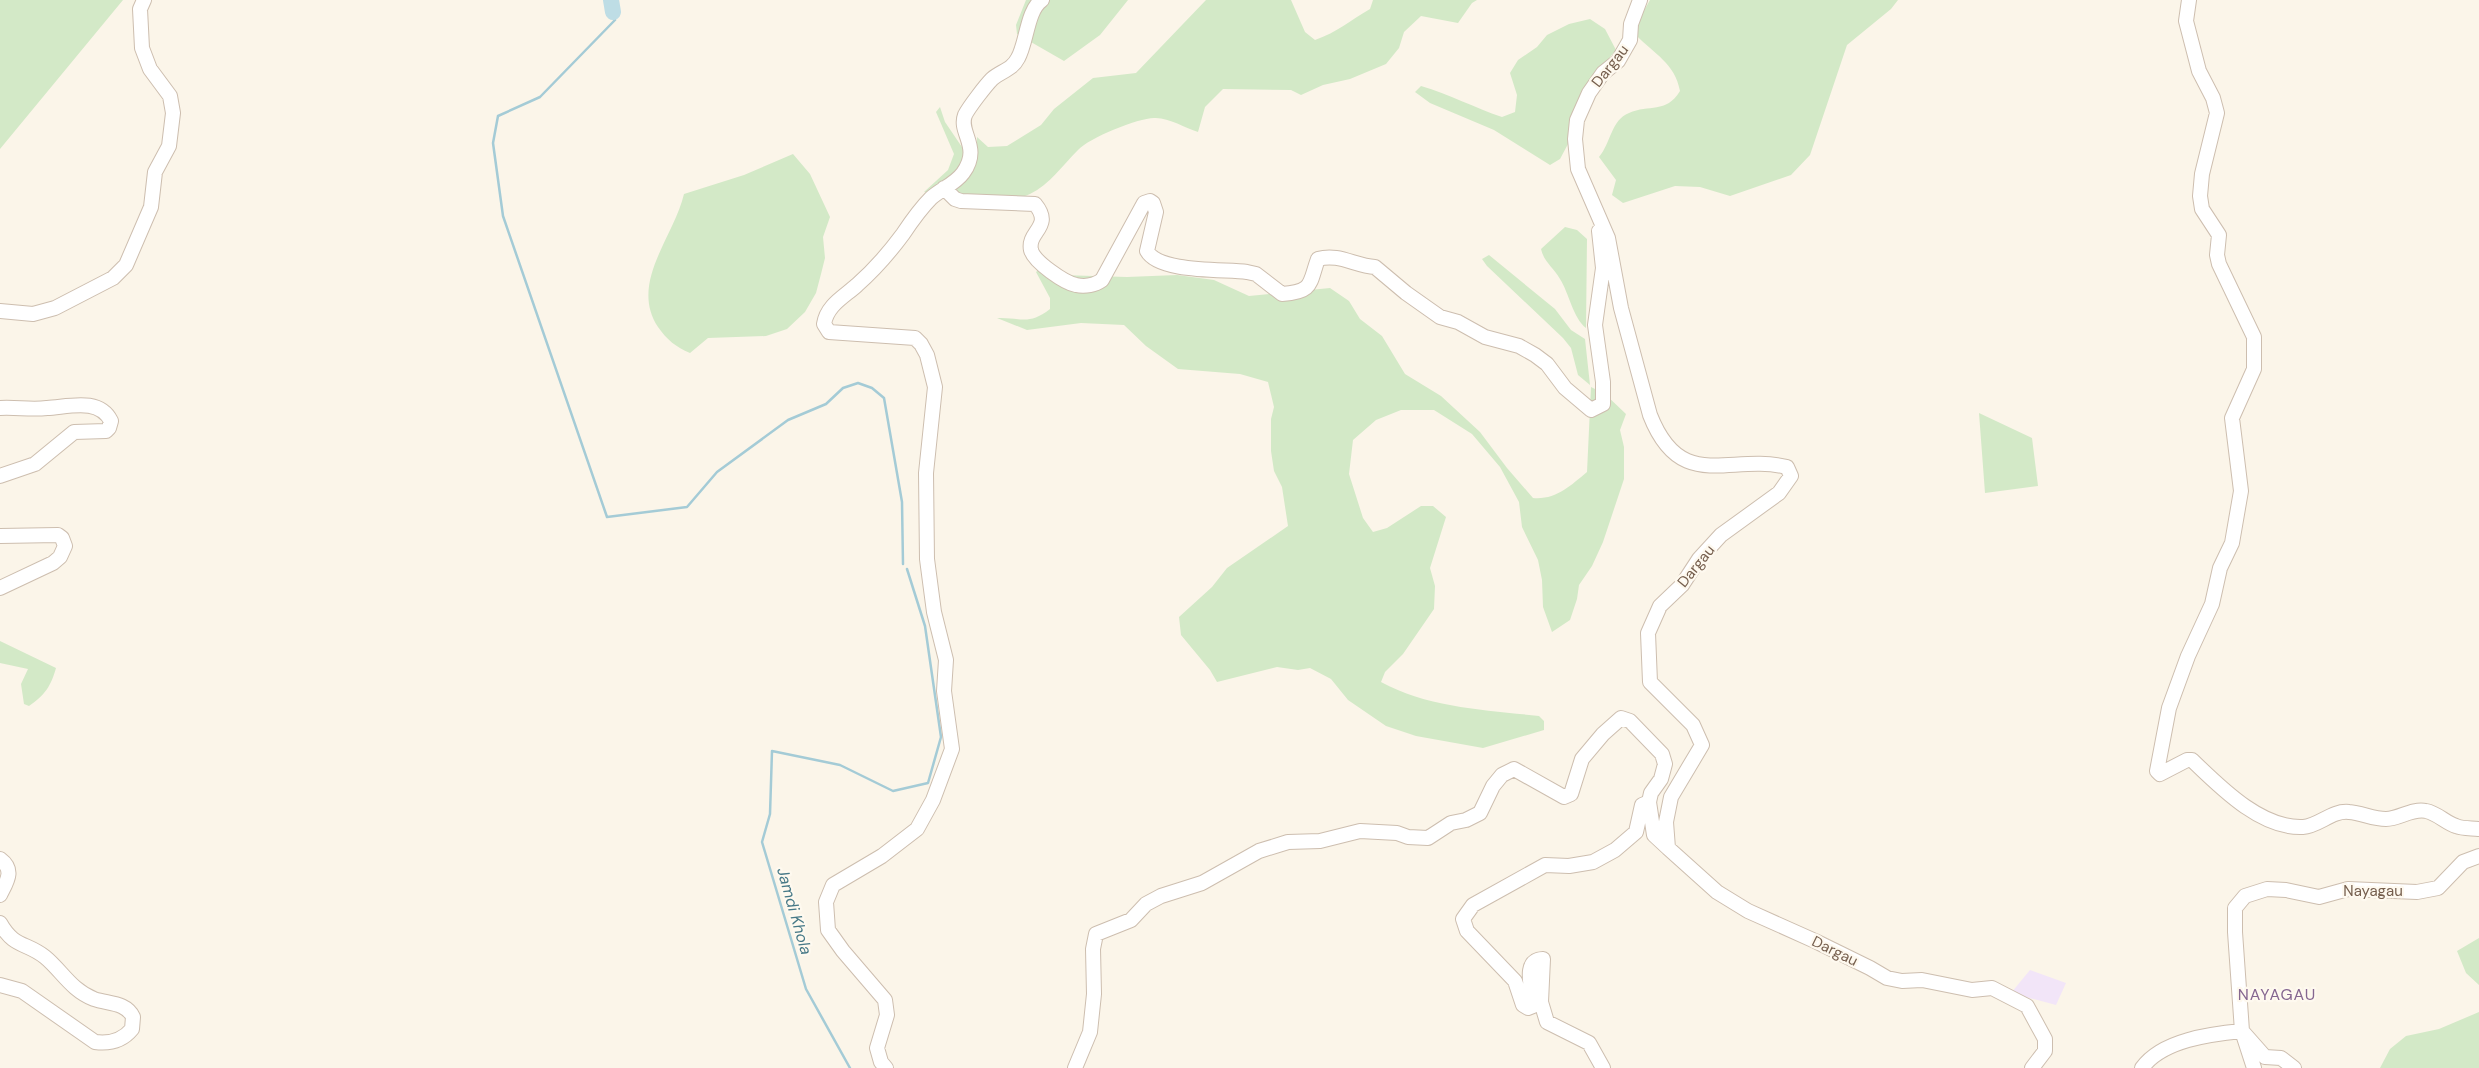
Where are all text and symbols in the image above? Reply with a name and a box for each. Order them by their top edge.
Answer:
street label: Dargau [1587,41,1633,91]
street label: Dargau [1673,541,1719,591]
water label: Jamdi Khola [772,865,817,957]
street label: Nayagau [2343,881,2403,901]
street label: Dargau [1809,931,1861,971]
district label: NAYAGAU [2238,984,2316,1005]

